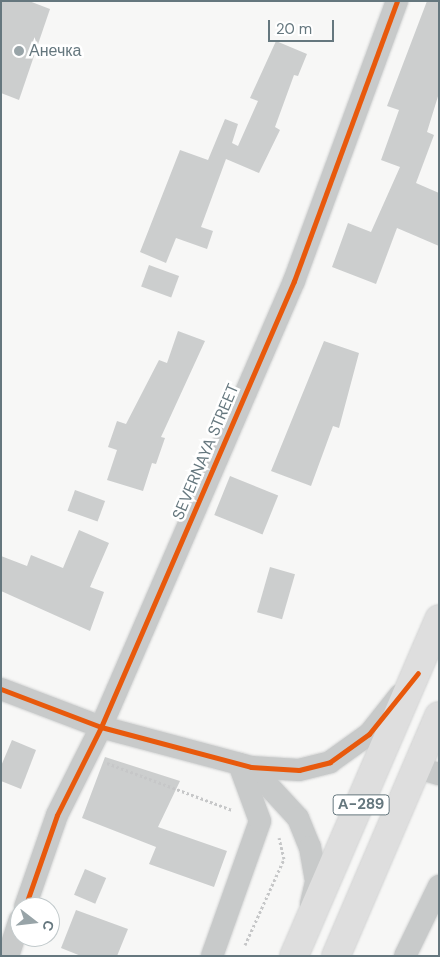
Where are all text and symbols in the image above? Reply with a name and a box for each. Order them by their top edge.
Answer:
scale bar [270,10,336,42]
text: 20 m [276,19,312,39]
place label: Анечка [29,41,81,61]
marker: Анечка [13,45,25,57]
street label: SEVERNAYA STREET [169,381,243,523]
road number: А-289 [332,792,390,818]
north arrow [10,897,60,947]
text: С [38,919,59,933]

